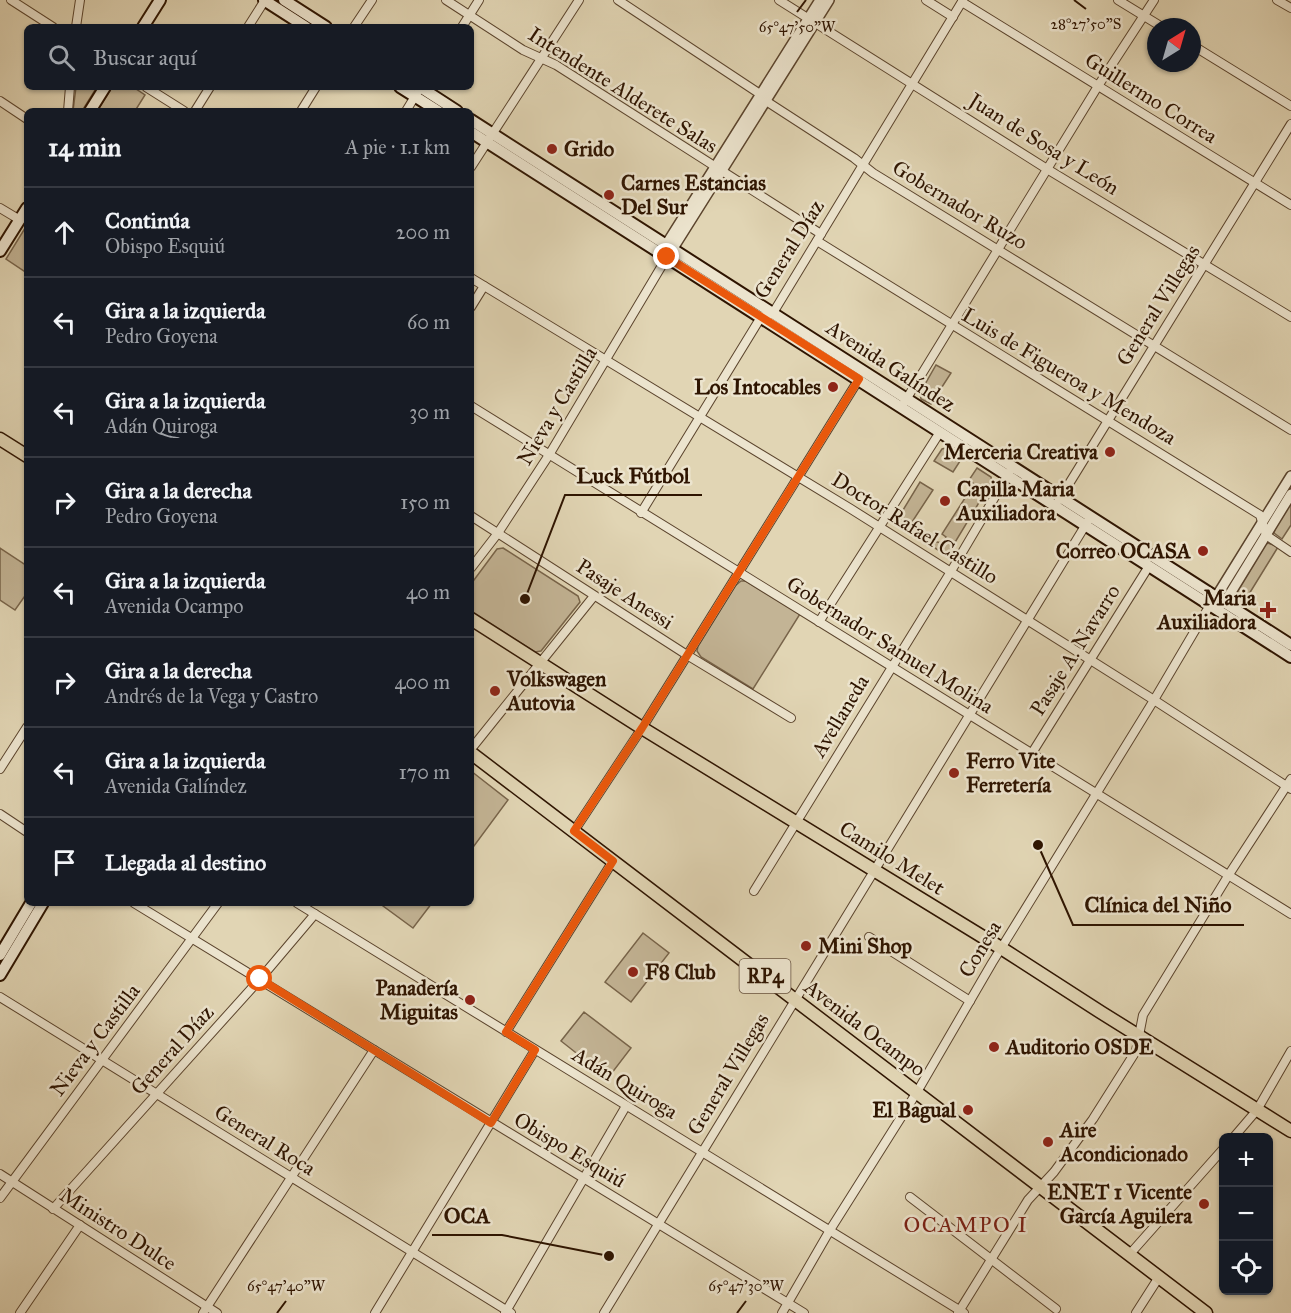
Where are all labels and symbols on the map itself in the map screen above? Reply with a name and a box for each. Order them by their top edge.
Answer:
text: 28°27'50"S [1051,15,1121,33]
text: 65°47'50"W [759,18,836,36]
north arrow [1147,18,1201,72]
street label: Intendente Alderete Salas [523,21,723,159]
street label: Guillermo Correa [1080,47,1222,149]
street label: Juan de Sosa y León [962,86,1124,201]
place label: Grido [564,136,614,162]
marker: Grido [545,142,559,156]
street label: Gobernador Ruzo [888,154,1032,256]
place label: Carnes Estancias Del Sur [621,170,766,220]
marker: Carnes Estancias Del Sur [602,188,616,202]
street label: General Díaz [748,194,830,303]
street label: General Villegas [1110,240,1206,370]
route end [653,243,679,269]
street label: Luis de Figueroa y Mendoza [957,302,1181,450]
street label: Avenida Galíndez [821,314,961,418]
street label: Nieva y Castilla [511,342,603,470]
place label: Los Intocables [694,374,821,400]
marker: Los Intocables [826,380,840,394]
place label: Merceria Creativa [944,439,1099,465]
marker: Merceria Creativa [1103,445,1117,459]
callout: Luck Fútbol [565,455,702,495]
text: Luck Fútbol [576,462,691,489]
street label: Doctor Rafael Castillo [827,466,1003,590]
place label: Capilla Maria Auxiliadora [955,476,1075,526]
marker: Capilla Maria Auxiliadora [938,494,952,508]
place label: Correo OCASA [1056,538,1192,564]
marker: Correo OCASA [1196,544,1210,558]
street label: Pasaje Anessi [571,553,679,635]
street label: Gobernador Samuel Molina [782,571,998,719]
street label: Pasaje A. Navarro [1024,579,1126,720]
place label: Maria Auxiliadora [1156,585,1257,635]
marker: Maria Auxiliadora [1261,603,1275,617]
place label: Volkswagen Autovia [505,666,607,716]
street label: Avellaneda [805,670,875,763]
marker: Volkswagen Autovia [488,684,502,698]
place label: Ferro Vite Ferretería [966,748,1056,798]
marker: Ferro Vite Ferretería [947,766,961,780]
street label: Camilo Melet [834,815,950,901]
callout: Clínica del Niño [1073,885,1244,925]
text: Clínica del Niño [1085,891,1231,918]
street label: Conesa [953,916,1007,982]
place label: Mini Shop [818,933,912,959]
marker: Mini Shop [799,939,813,953]
place label: F8 Club [645,959,716,985]
road number: RP4 [740,959,790,993]
route start [246,965,272,991]
marker: F8 Club [626,965,640,979]
street label: Avenida Ocampo [798,973,931,1082]
place label: Panadería Miguitas [375,975,459,1025]
street label: Nieva y Castilla [44,979,146,1101]
marker: Panadería Miguitas [463,993,477,1007]
street label: General Díaz [125,999,219,1100]
street label: General Villegas [681,1008,775,1140]
place label: Auditorio OSDE [1004,1034,1154,1060]
marker: Auditorio OSDE [987,1040,1001,1054]
street label: Adán Quiroga [567,1041,683,1125]
place label: El Bagual [872,1097,957,1123]
street label: General Roca [210,1099,320,1181]
marker: El Bagual [961,1103,975,1117]
street label: Obispo Esquiú [509,1106,631,1194]
place label: Aire Acondicionado [1058,1117,1188,1167]
marker: Aire Acondicionado [1041,1135,1055,1149]
place label: ENET 1 Vicente García Aguilera [1047,1179,1193,1229]
street label: Ministro Dulce [55,1182,181,1276]
callout: OCA [432,1195,502,1235]
marker: ENET 1 Vicente García Aguilera [1197,1197,1211,1211]
text: OCA [444,1202,490,1229]
district label: OCAMPO I [904,1211,1028,1238]
text: 65°47'40"W [247,1277,326,1295]
text: 65°47'30"W [708,1277,785,1295]

